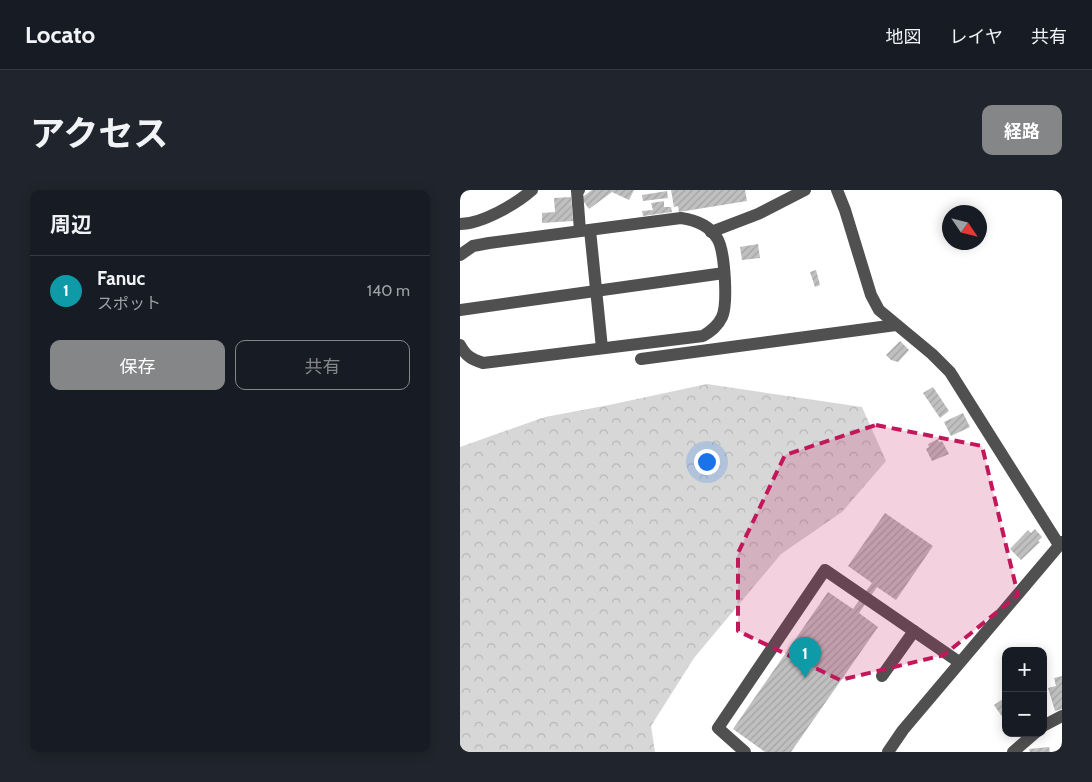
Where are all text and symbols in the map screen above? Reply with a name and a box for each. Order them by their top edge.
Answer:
text: Locato [25,20,95,49]
text: 地図 [886,26,922,48]
text: レイヤ [950,26,1003,48]
text: 共有 [1031,26,1067,48]
button: 経路 [982,105,1062,155]
text: アクセス [30,112,168,155]
north arrow [942,205,987,250]
text: 周辺 [50,212,92,237]
text: Fanuc [97,267,145,290]
text: 1 [63,281,69,300]
text: 140 m [367,281,410,300]
text: スポット [97,294,161,313]
button: 保存 [50,340,225,390]
button: 共有 [235,340,410,390]
your location [694,449,720,475]
pin: 1 [789,637,821,678]
map controls [1002,647,1047,737]
button: + [1002,647,1047,692]
button: − [1002,692,1047,737]

